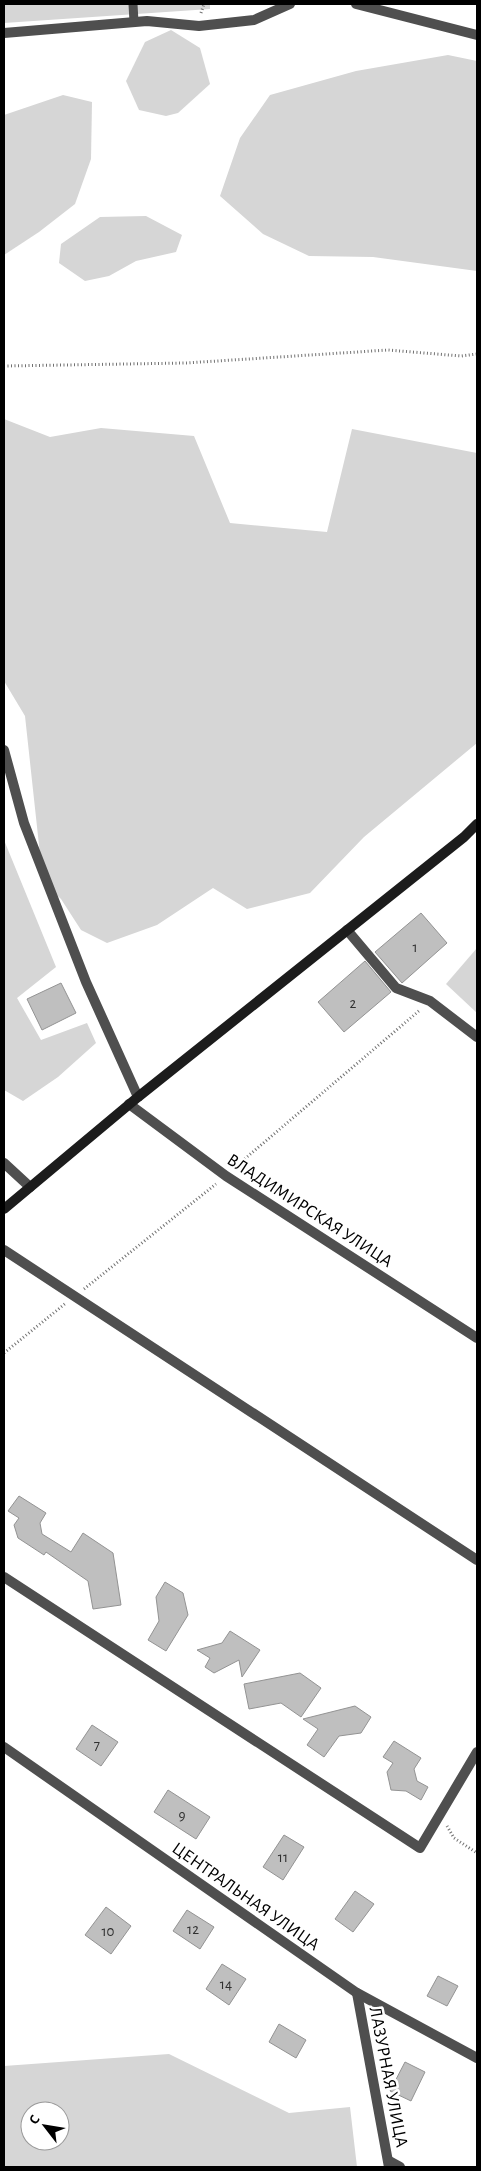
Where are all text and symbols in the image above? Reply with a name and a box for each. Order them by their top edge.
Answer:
house number: 1 [412,940,418,955]
house number: 2 [350,996,357,1011]
street label: ВЛАДИМИРСКАЯ УЛИЦА [224,1151,396,1271]
house number: 7 [94,1738,100,1753]
house number: 9 [178,1808,186,1823]
street label: ЦЕНТРАЛЬНАЯ УЛИЦА [168,1839,323,1955]
house number: 11 [278,1850,288,1865]
house number: 12 [187,1922,199,1937]
house number: 10 [101,1924,115,1939]
house number: 14 [220,1977,232,1992]
street label: ЛАЗУРНАЯ УЛИЦА [366,2005,411,2149]
north arrow [20,2101,70,2151]
text: С [27,2113,43,2127]

